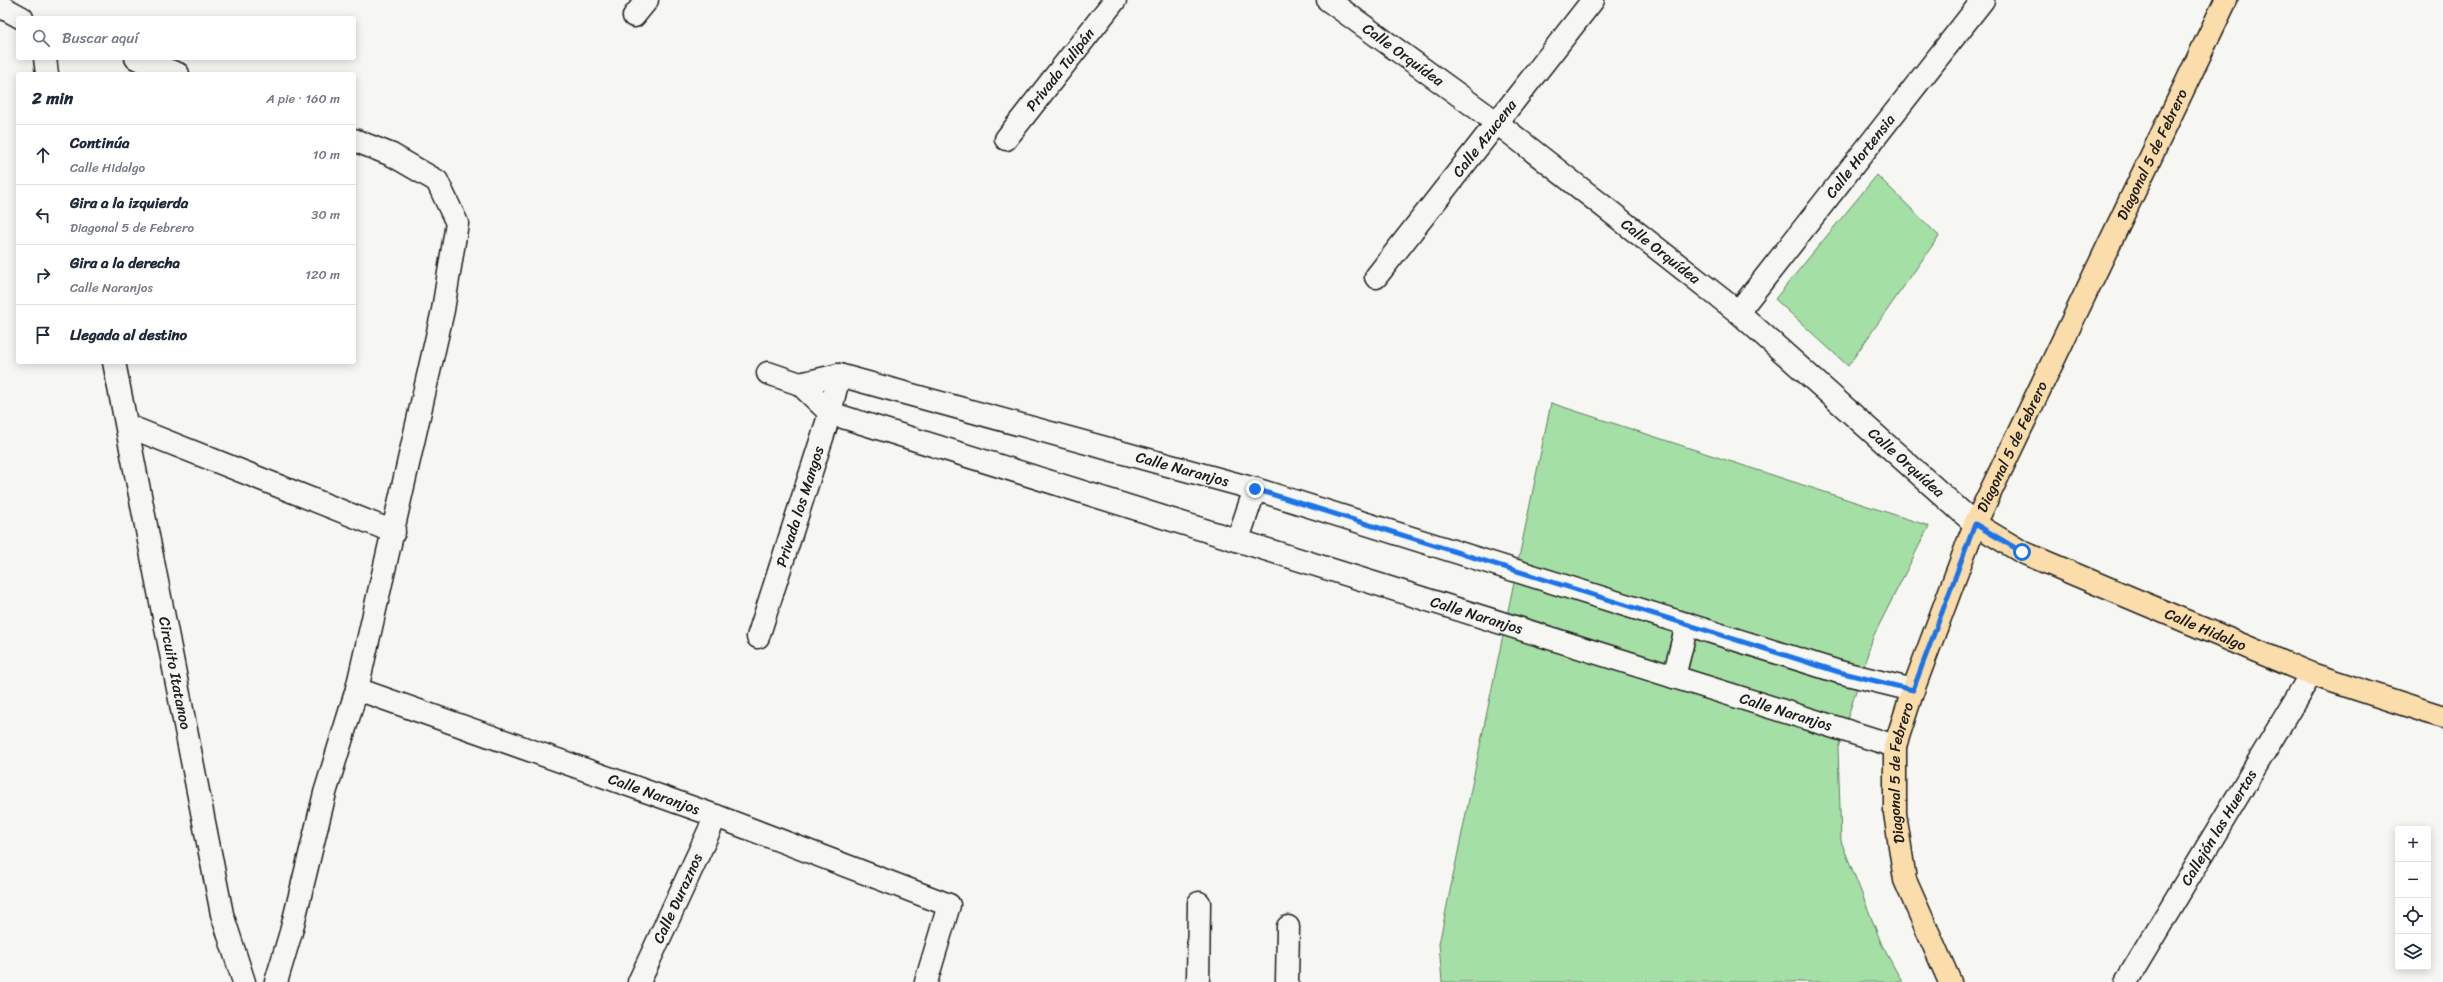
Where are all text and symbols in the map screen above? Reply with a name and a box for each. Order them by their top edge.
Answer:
search box [16,16,356,60]
street label: Calle Orquídea [1357,16,1450,94]
street label: Privada Tulipán [1019,22,1101,117]
text: Buscar aquí [62,25,139,51]
icon: search [30,27,52,49]
text: 2 min [32,83,73,113]
street label: Diagonal 5 de Febrero [2109,84,2195,225]
text: A pie · 160 m [266,87,340,110]
street label: Calle Azucena [1446,93,1524,183]
street label: Calle Hortensia [1819,108,1902,204]
text: Continúa [70,130,129,156]
text: 10 m [313,143,340,166]
icon: ahead [32,144,54,166]
text: Calle Hidalgo [70,156,145,179]
text: Gira a la izquierda [70,190,188,216]
text: 30 m [311,203,340,226]
icon: left [32,204,54,226]
street label: Calle Orquídea [1615,212,1707,291]
text: Diagonal 5 de Febrero [70,216,194,239]
text: Gira a la derecha [70,250,180,276]
text: 120 m [305,263,340,286]
icon: right [32,264,54,286]
text: Calle Naranjos [70,276,153,299]
text: Llegada al destino [70,322,187,348]
icon: arrive [32,324,54,346]
street label: Diagonal 5 de Febrero [1969,376,2055,517]
street label: Calle Orquídea [1862,421,1951,504]
street label: Privada los Mangos [768,443,832,570]
street label: Calle Naranjos [1133,444,1233,494]
route end [1246,480,1264,498]
route start [2013,543,2031,561]
street label: Calle Naranjos [1427,588,1527,642]
street label: Calle Hidalgo [2161,601,2251,659]
street label: Circuito Itatanoo [151,614,199,732]
street label: Calle Naranjos [1736,685,1836,739]
street label: Diagonal 5 de Febrero [1882,698,1921,845]
street label: Callejón las Huertas [2174,764,2264,891]
street label: Calle Naranjos [605,766,704,823]
map controls [2395,826,2431,970]
button: + [2395,826,2431,862]
street label: Calle Duraznos [646,848,710,948]
button: − [2395,862,2431,898]
button: locate [2395,898,2431,934]
button: layers [2395,934,2431,970]

